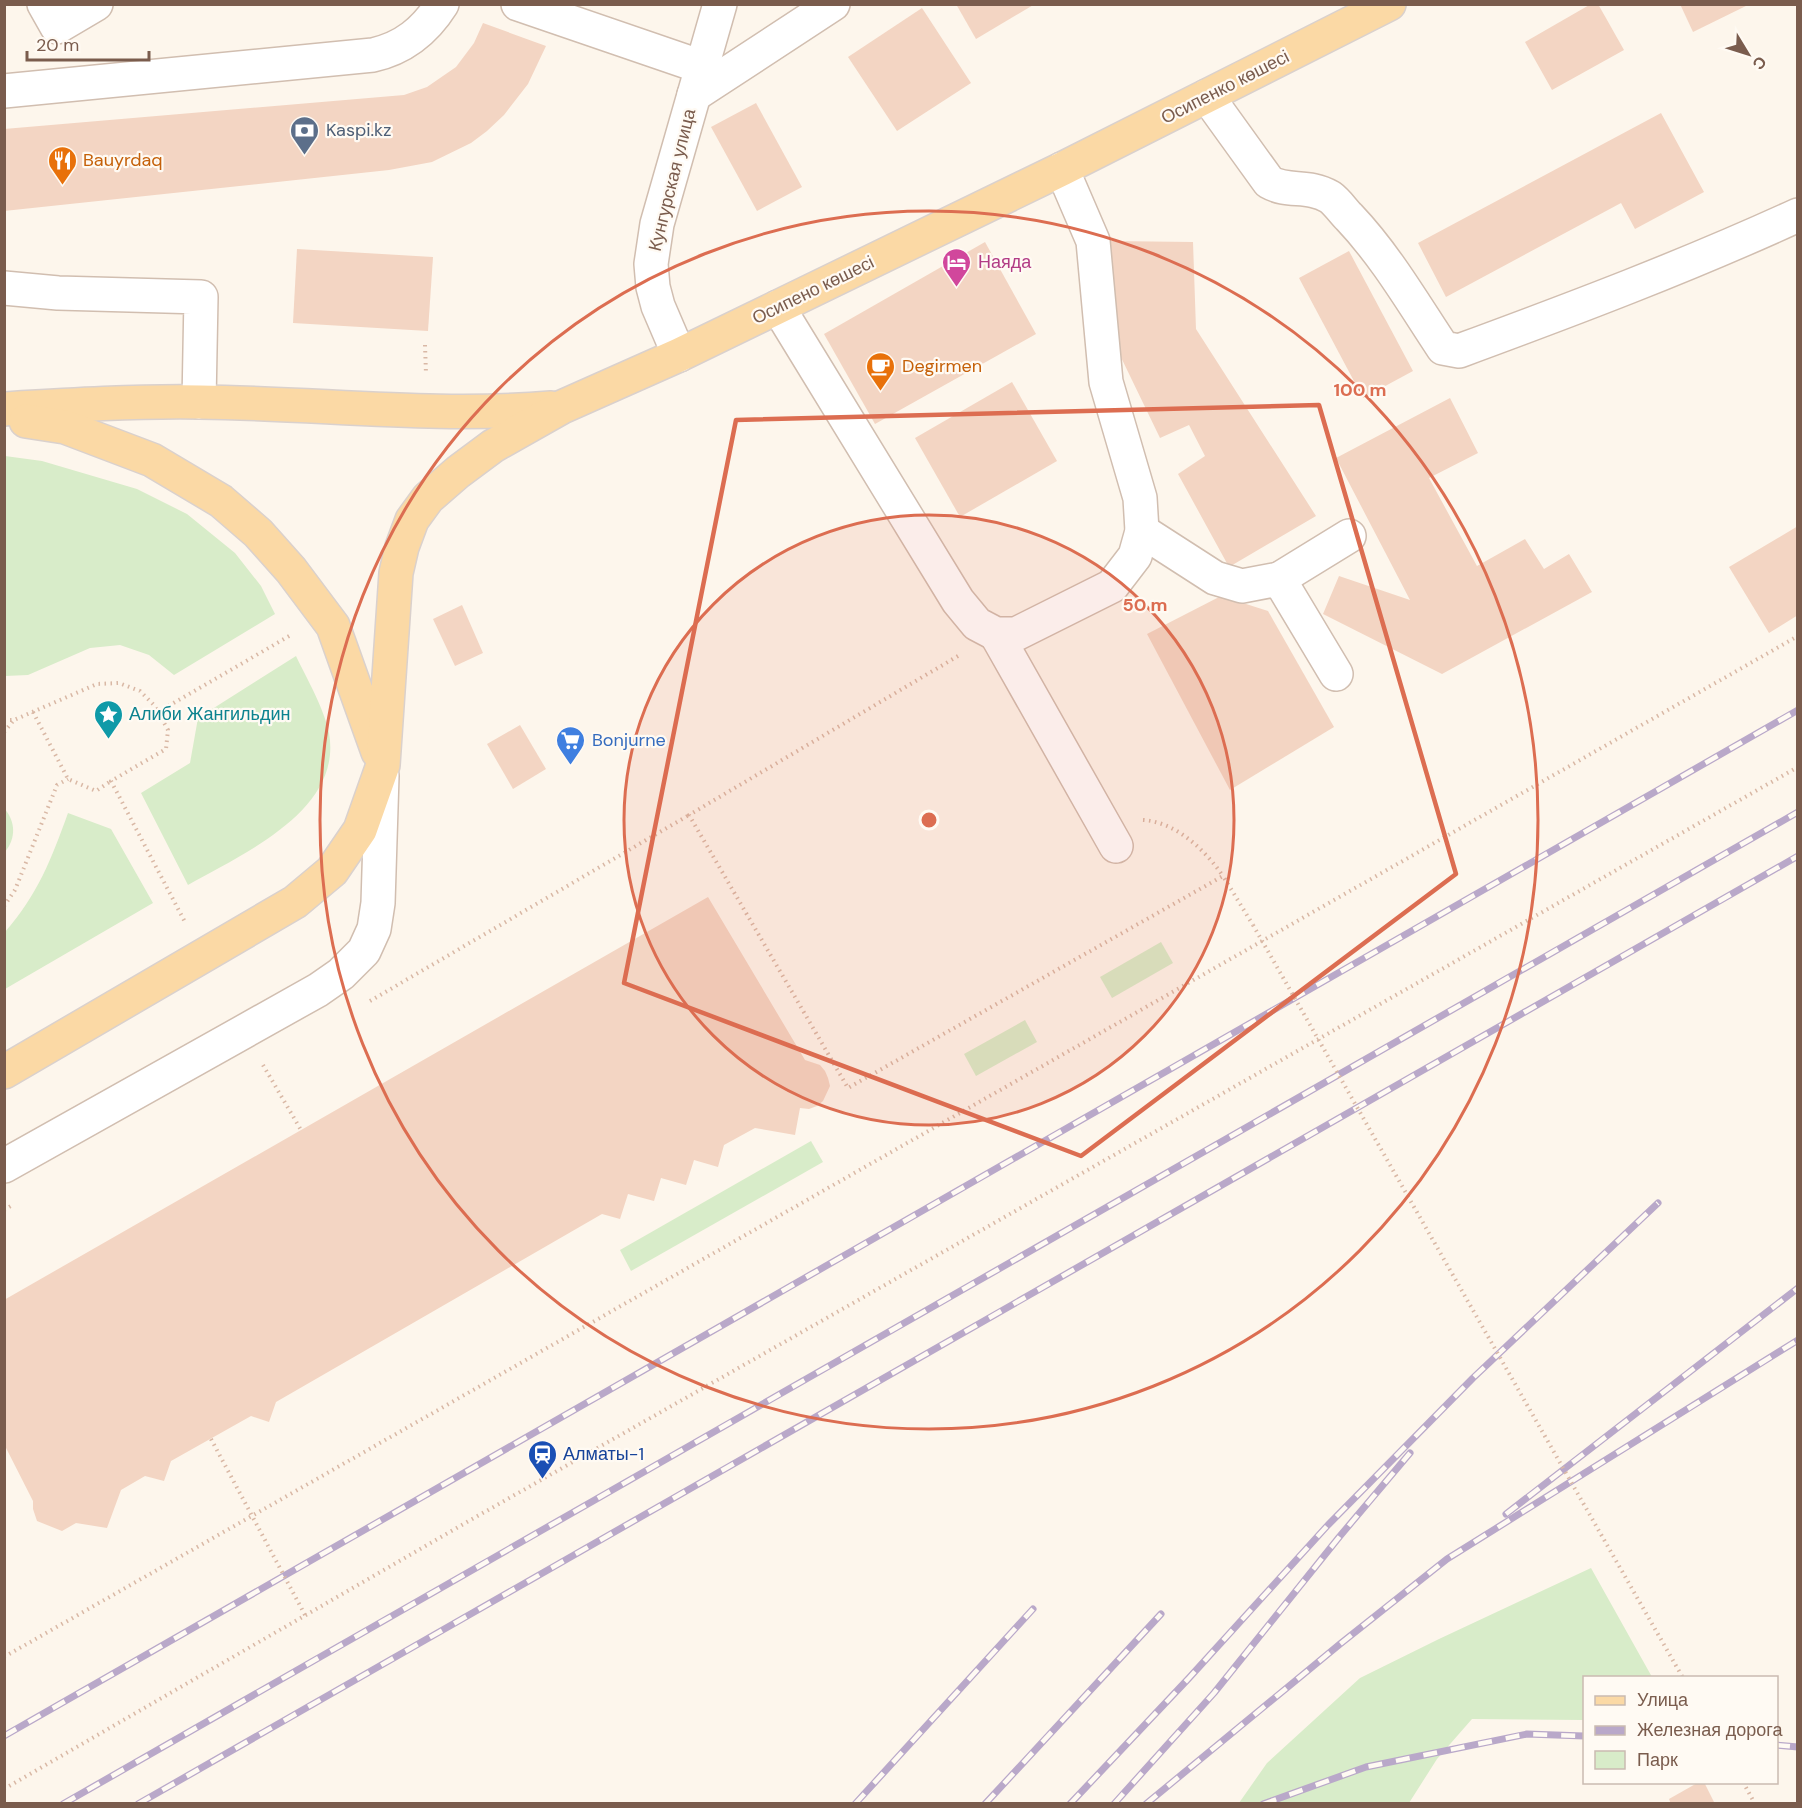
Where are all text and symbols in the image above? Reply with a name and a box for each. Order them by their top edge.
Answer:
scale bar [27,24,148,62]
north arrow [1718,24,1778,84]
text: 20 m [36,33,79,57]
street label: Осипенко көшесі [1157,44,1293,130]
text: С [1747,52,1771,74]
street label: Кунгурская улица [643,105,702,254]
bank icon: Kaspi.kz [289,114,321,156]
place label: Kaspi.kz [326,118,391,142]
restaurant icon: Bauyrdaq [46,144,78,186]
place label: Bauyrdaq [83,148,163,172]
hotel icon: Наяда [941,246,973,288]
street label: Осипено көшесі [748,250,878,330]
place label: Наяда [978,250,1032,274]
cafe icon: Degirmen [865,350,897,392]
place label: Degirmen [902,354,982,378]
text: 100 m [1333,378,1387,402]
text: 50 m [1122,593,1168,617]
place icon: Алиби Жангильдин [92,698,124,740]
place label: Алиби Жангильдин [129,702,291,726]
supermarket icon: Bonjurne [555,724,587,766]
place label: Bonjurne [592,728,666,752]
centre of rings [919,810,939,830]
station icon: Алматы-1 [526,1438,558,1480]
place label: Алматы-1 [563,1442,644,1466]
legend [1583,1676,1778,1784]
text: Улица [1637,1688,1689,1712]
text: Железная дорога [1637,1718,1783,1742]
text: Парк [1637,1748,1678,1772]

